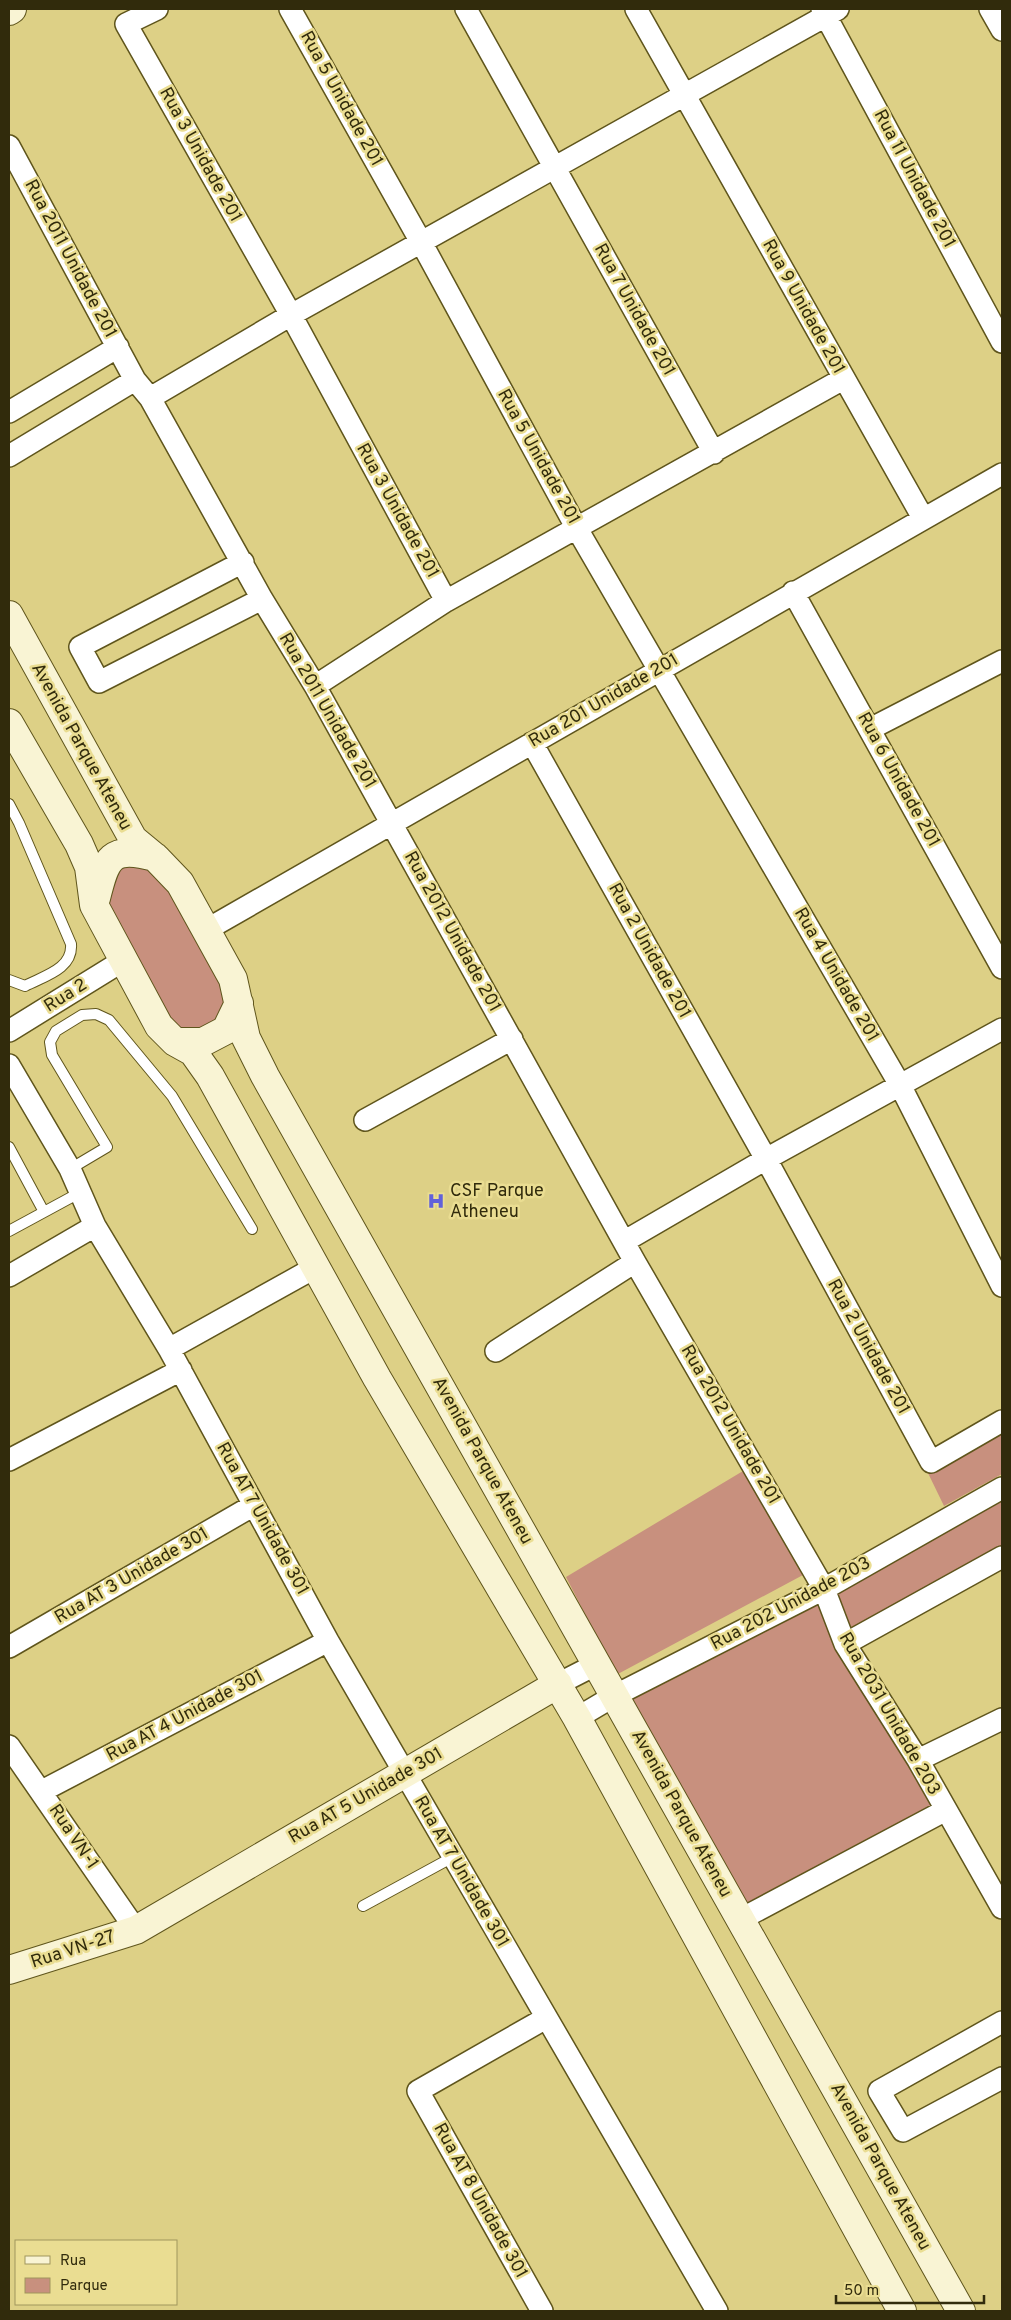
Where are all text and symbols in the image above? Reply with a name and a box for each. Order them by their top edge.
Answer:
street label: Rua 5 Unidade 201 [294,27,388,171]
street label: Rua 3 Unidade 201 [153,83,247,227]
street label: Rua 11 Unidade 201 [868,106,960,252]
street label: Rua 2011 Unidade 201 [18,176,122,342]
street label: Rua 9 Unidade 201 [756,235,850,379]
street label: Rua 7 Unidade 201 [588,240,680,380]
street label: Rua 5 Unidade 201 [491,385,585,529]
street label: Rua 3 Unidade 201 [350,439,444,583]
street label: Rua 2011 Unidade 201 [273,629,381,793]
street label: Rua 201 Unidade 201 [525,649,683,753]
street label: Avenida Parque Ateneu [25,659,137,835]
street label: Rua 6 Unidade 201 [851,708,945,852]
street label: Rua 2012 Unidade 201 [398,847,506,1017]
street label: Rua 2 Unidade 201 [602,879,696,1023]
street label: Rua 4 Unidade 201 [788,904,884,1046]
street label: Rua 2 [40,974,92,1018]
place label: CSF Parque Atheneu [450,1180,544,1224]
hospital icon: CSF Parque Atheneu [426,1191,446,1211]
street label: Rua 2 Unidade 201 [821,1275,915,1419]
street label: Rua 2012 Unidade 201 [675,1341,785,1509]
street label: Avenida Parque Ateneu [426,1373,538,1549]
street label: Rua AT 7 Unidade 301 [210,1439,314,1599]
street label: Rua AT 3 Unidade 301 [51,1523,213,1629]
street label: Rua 202 Unidade 203 [707,1552,875,1656]
street label: Rua 2031 Unidade 203 [833,1628,945,1800]
street label: Rua AT 4 Unidade 301 [103,1665,267,1767]
street label: Avenida Parque Ateneu [625,1726,737,1902]
street label: Rua AT 5 Unidade 301 [285,1742,447,1850]
street label: Rua AT 7 Unidade 301 [408,1792,514,1952]
street label: Rua VN-1 [43,1800,103,1874]
street label: Rua VN-27 [28,1926,118,1974]
street label: Avenida Parque Ateneu [824,2079,936,2255]
street label: Rua AT 8 Unidade 301 [428,2119,532,2283]
legend [15,2240,178,2305]
text: Rua [60,2252,86,2271]
scale bar [836,2272,984,2304]
text: Parque [60,2277,108,2296]
text: 50 m [844,2282,879,2301]

